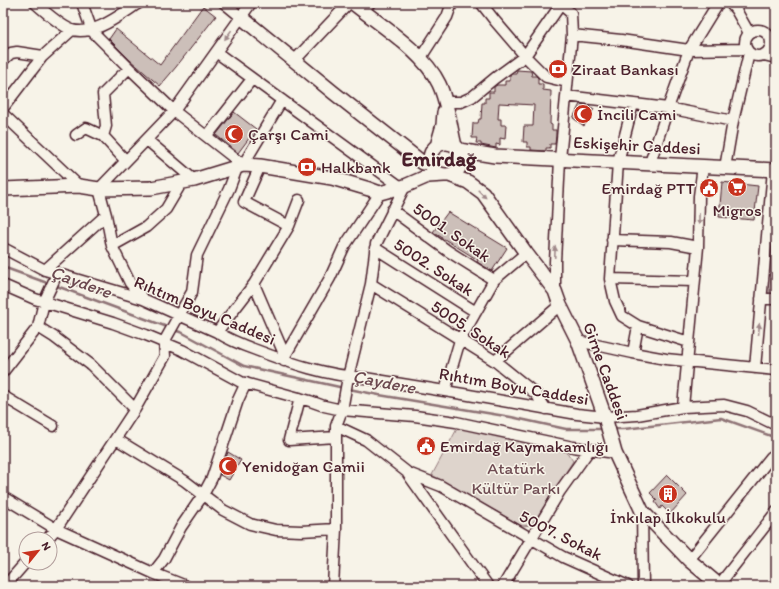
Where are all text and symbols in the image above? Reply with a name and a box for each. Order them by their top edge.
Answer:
one-way arrow [224,30,232,40]
bank icon: Ziraat Bankası [547,58,569,80]
place label: Ziraat Bankası [572,59,679,79]
mosque icon: İncili Cami [572,103,594,125]
place label: İncili Cami [597,104,676,124]
mosque icon: Çarşı Cami [223,123,245,145]
place label: Çarşı Cami [248,124,329,144]
street label: Eskişehir Caddesi [573,132,701,158]
district label: Emirdağ [401,146,478,172]
bank icon: Halkbank [296,156,318,178]
place label: Halkbank [321,157,391,177]
supermarket icon: Migros [726,176,748,198]
public building icon: Emirdağ PTT [698,177,720,199]
place label: Emirdağ PTT [602,178,695,198]
one-way arrow [478,189,487,199]
street label: 5001. Sokak [409,198,495,266]
place label: Migros [712,200,762,220]
one-way arrow [696,213,702,226]
street label: 5002. Sokak [390,234,478,300]
one-way arrow [552,246,559,258]
water label: Çaydere [48,261,116,304]
street label: Rıhtım Boyu Caddesi [131,271,279,349]
street label: 5005. Sokak [427,296,515,362]
street label: Girne Caddesi [579,320,633,422]
one-way arrow [755,323,762,335]
street label: Rıhtım Boyu Caddesi [438,363,590,409]
water label: Çaydere [351,365,418,399]
public building icon: Emirdağ Kaymakamlığı [415,435,437,457]
place label: Emirdağ Kaymakamlığı [440,436,609,456]
mosque icon: Yenidoğan Camii [217,455,239,477]
place label: Yenidoğan Camii [242,456,365,476]
park label: Atatürk Kültür Parkı [472,458,560,498]
building icon: İnkılap İlkokulu [657,483,679,505]
street label: 5007. Sokak [516,506,606,565]
place label: İnkılap İlkokulu [610,507,726,527]
north arrow [18,531,58,571]
text: N [39,540,54,553]

